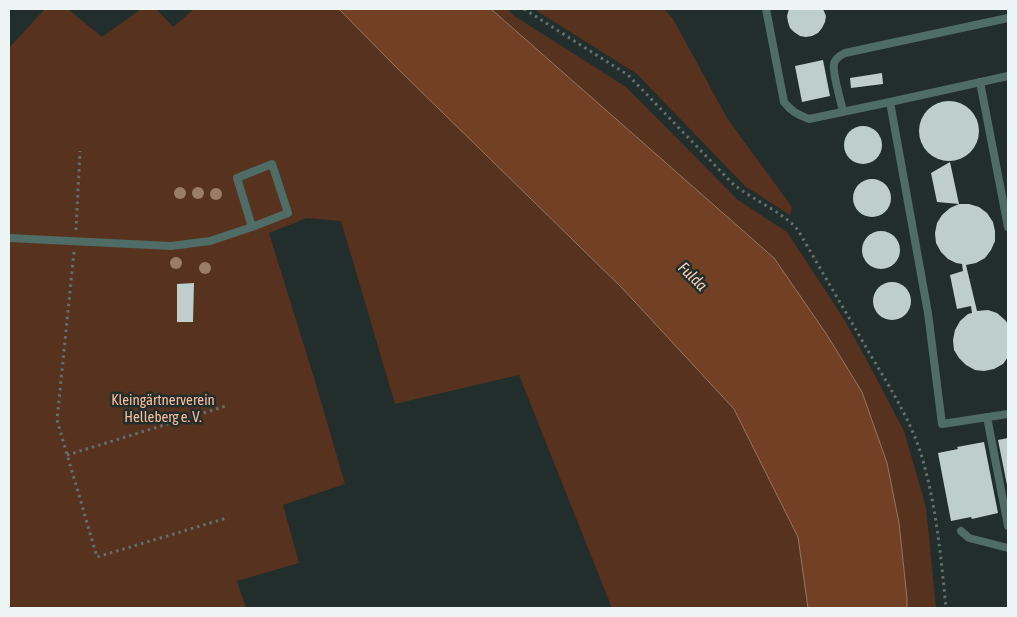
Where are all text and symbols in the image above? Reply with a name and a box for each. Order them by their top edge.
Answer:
water label: Fulda [675,258,712,294]
park label: Kleingärtnerverein Helleberg e. V. [111,391,215,425]

